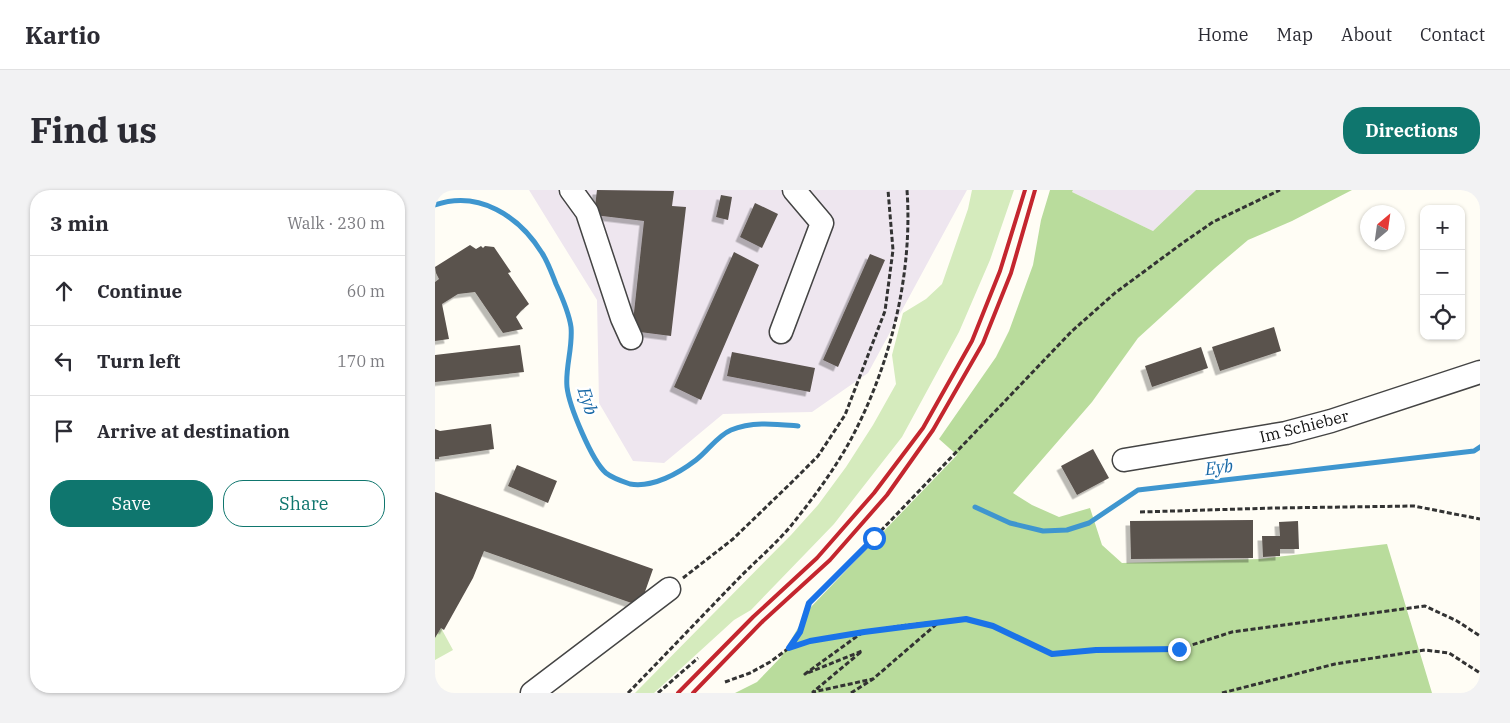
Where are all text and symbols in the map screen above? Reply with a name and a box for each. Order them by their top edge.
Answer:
text: Kartio [25,19,100,51]
text: Home [1197,23,1249,46]
text: Map [1277,23,1313,46]
text: About [1341,23,1392,46]
text: Contact [1420,23,1485,46]
text: Find us [30,107,157,153]
button: Directions [1343,107,1480,154]
north arrow [1360,205,1405,250]
map controls [1420,205,1465,340]
button: + [1420,205,1465,250]
text: 3 min [50,209,109,237]
text: Walk · 230 m [287,213,385,233]
button: − [1420,250,1465,295]
icon: ahead [50,277,78,305]
text: Continue [97,279,182,303]
text: 60 m [347,281,385,301]
button: locate [1420,295,1465,340]
icon: left [50,347,78,375]
text: Turn left [97,349,180,373]
text: 170 m [337,351,385,371]
water label: Eyb [572,383,603,418]
street label: Im Schieber [1257,405,1351,447]
icon: arrive [50,417,78,445]
text: Arrive at destination [97,419,290,443]
water label: Eyb [1203,454,1234,480]
button: Save [50,480,213,527]
button: Share [223,480,385,527]
route start [863,527,886,550]
route end [1168,638,1191,661]

